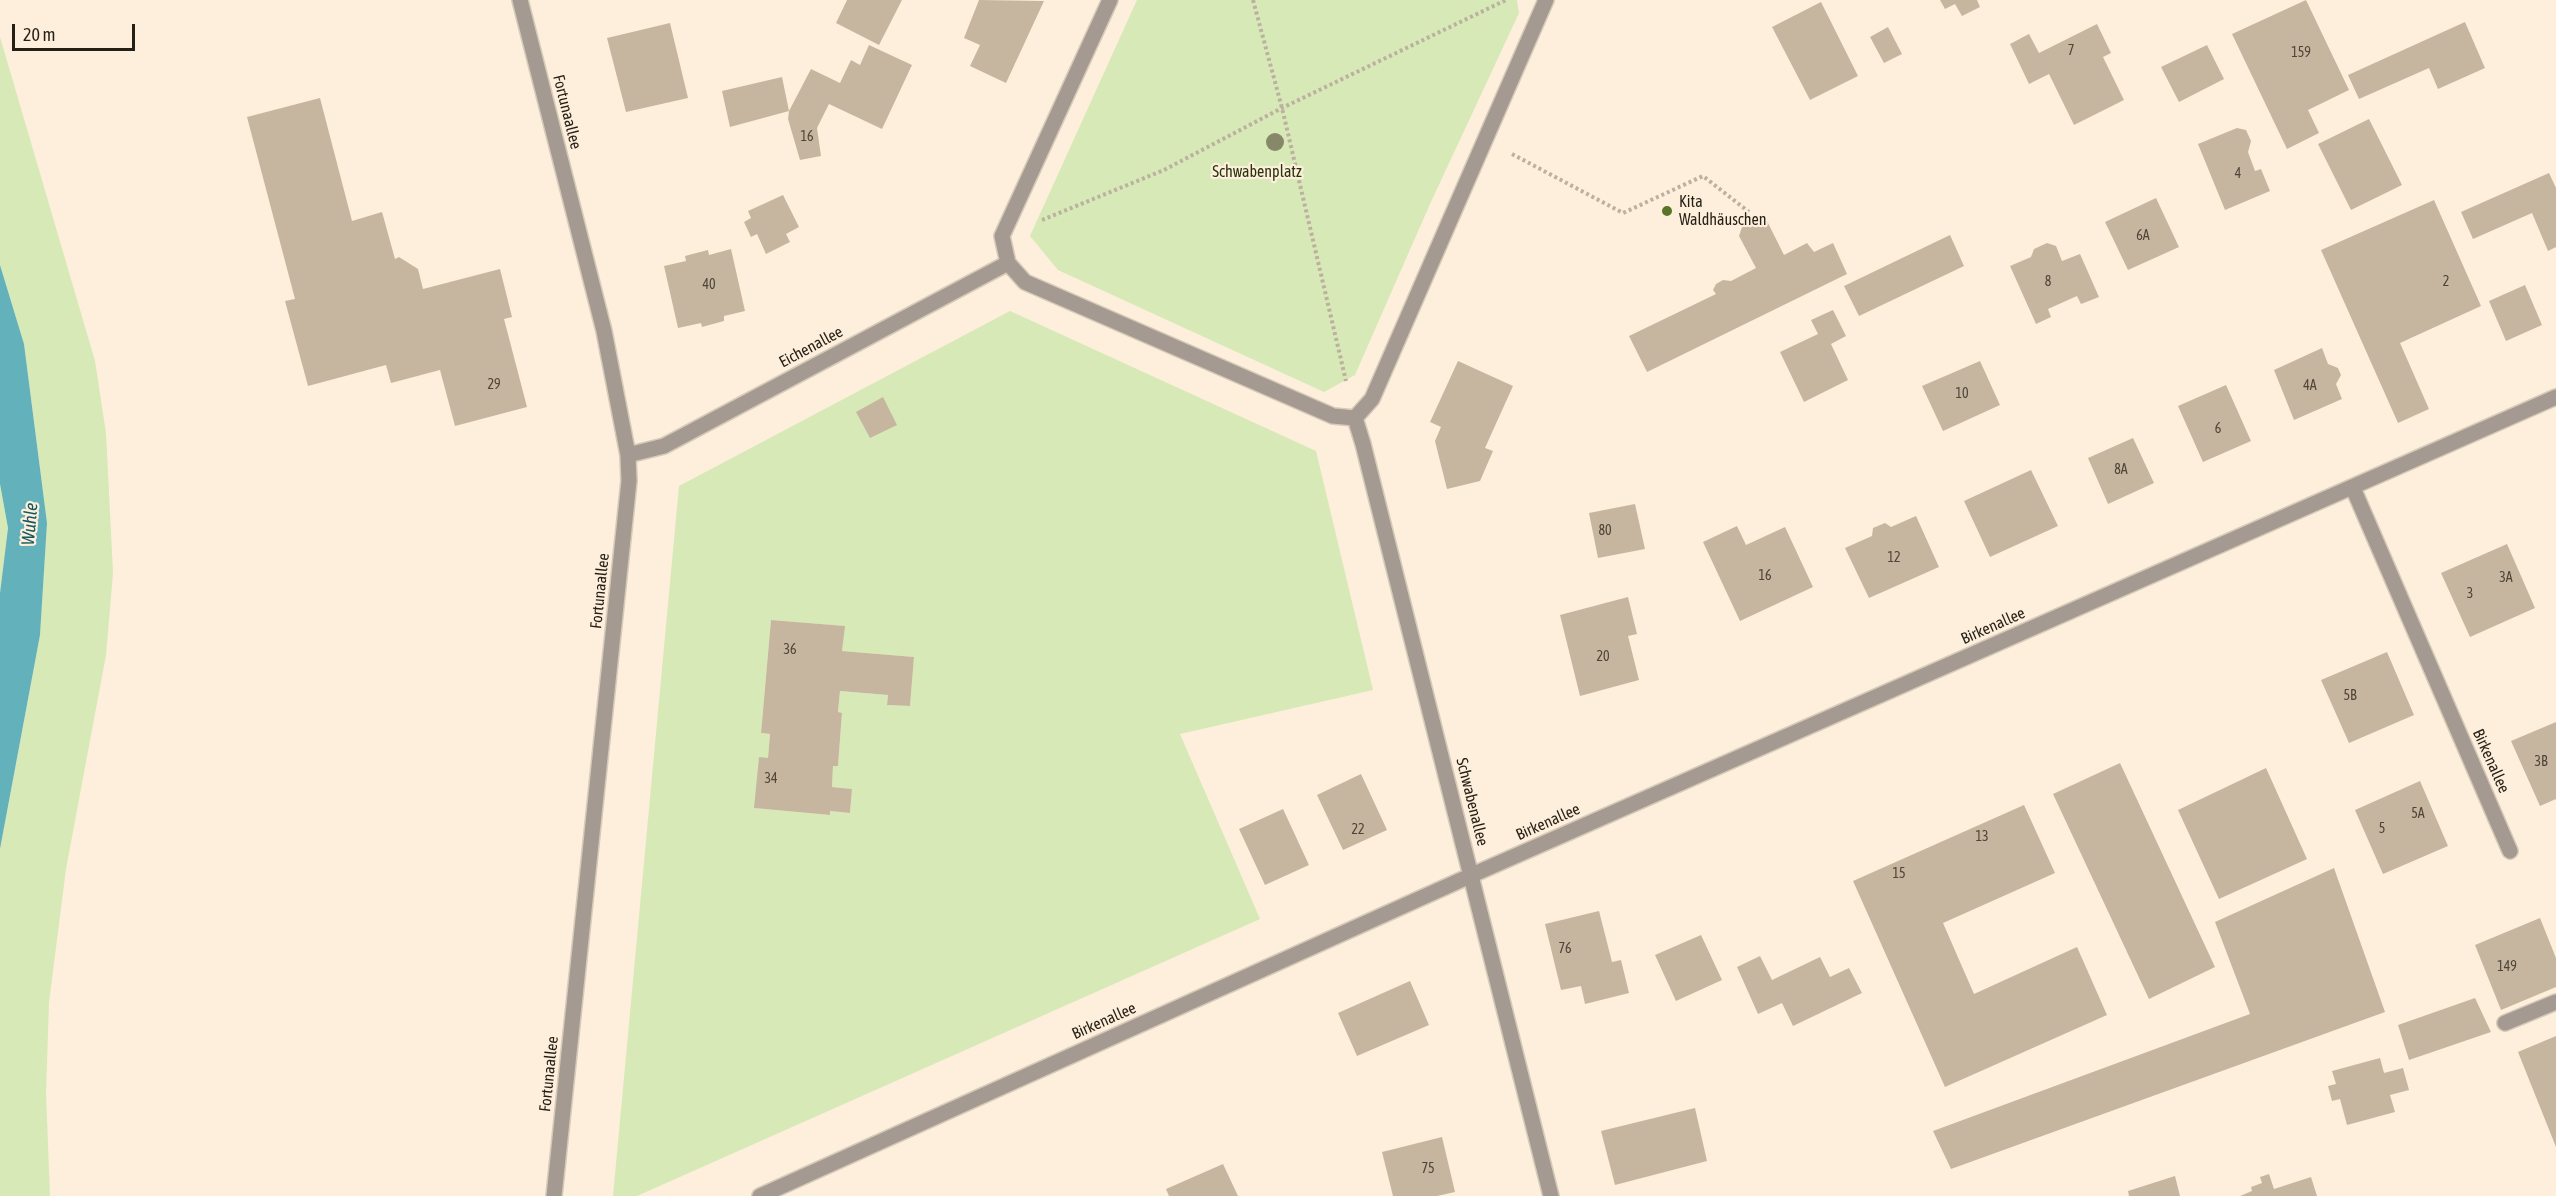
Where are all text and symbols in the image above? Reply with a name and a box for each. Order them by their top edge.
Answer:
scale bar [15,12,138,50]
text: 20 m [23,24,55,45]
house number: 7 [2068,43,2074,59]
house number: 159 [2291,45,2311,61]
street label: Fortunaallee [548,73,586,151]
house number: 16 [800,129,814,145]
park label: Schwabenplatz [1212,162,1302,182]
house number: 4 [2235,166,2241,182]
place label: Kita Waldhäuschen [1679,192,1767,230]
marker: Kita Waldhäuschen [1660,204,1674,218]
house number: 6A [2136,228,2150,244]
house number: 8 [2045,274,2051,290]
house number: 2 [2443,274,2449,290]
house number: 40 [702,277,716,293]
street label: Eichenallee [776,322,846,372]
house number: 29 [487,377,501,393]
house number: 4A [2303,378,2317,394]
house number: 10 [1955,386,1969,402]
house number: 6 [2215,421,2221,437]
house number: 8A [2114,462,2128,478]
water label: Wuhle [17,502,43,546]
house number: 80 [1598,523,1612,539]
house number: 12 [1887,550,1901,566]
street label: Fortunaallee [586,552,614,630]
house number: 16 [1758,568,1772,584]
house number: 3A [2499,570,2513,586]
house number: 3 [2467,586,2473,602]
street label: Birkenallee [1958,603,2028,649]
house number: 36 [783,642,797,658]
house number: 20 [1596,649,1610,665]
house number: 5B [2343,688,2357,704]
street label: Birkenallee [2468,726,2514,796]
house number: 3B [2534,754,2548,770]
street label: Schwabenallee [1452,756,1492,848]
house number: 34 [764,771,778,787]
street label: Birkenallee [1513,799,1583,845]
house number: 5A [2411,806,2425,822]
house number: 5 [2379,821,2385,837]
house number: 22 [1351,822,1365,838]
house number: 13 [1975,829,1989,845]
house number: 15 [1892,866,1906,882]
house number: 76 [1558,941,1572,957]
house number: 149 [2497,959,2517,975]
street label: Birkenallee [1069,998,1139,1044]
street label: Fortunaallee [535,1035,563,1113]
house number: 75 [1421,1161,1435,1177]

